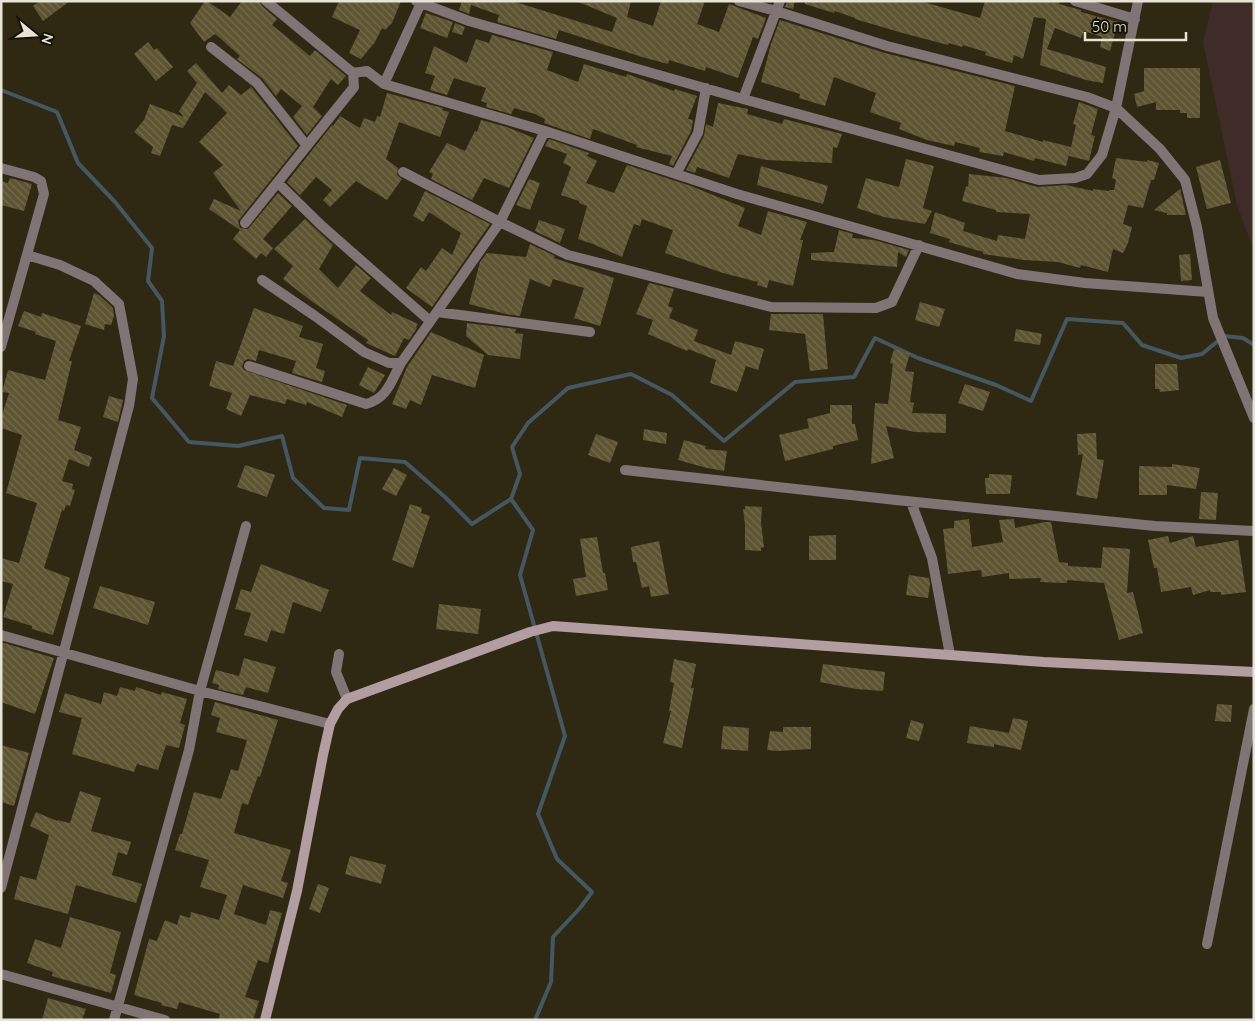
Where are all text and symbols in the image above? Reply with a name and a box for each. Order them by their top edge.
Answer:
north arrow [10,10,60,60]
scale bar [1085,10,1186,42]
text: 50 m [1092,17,1127,36]
text: N [37,31,58,47]

